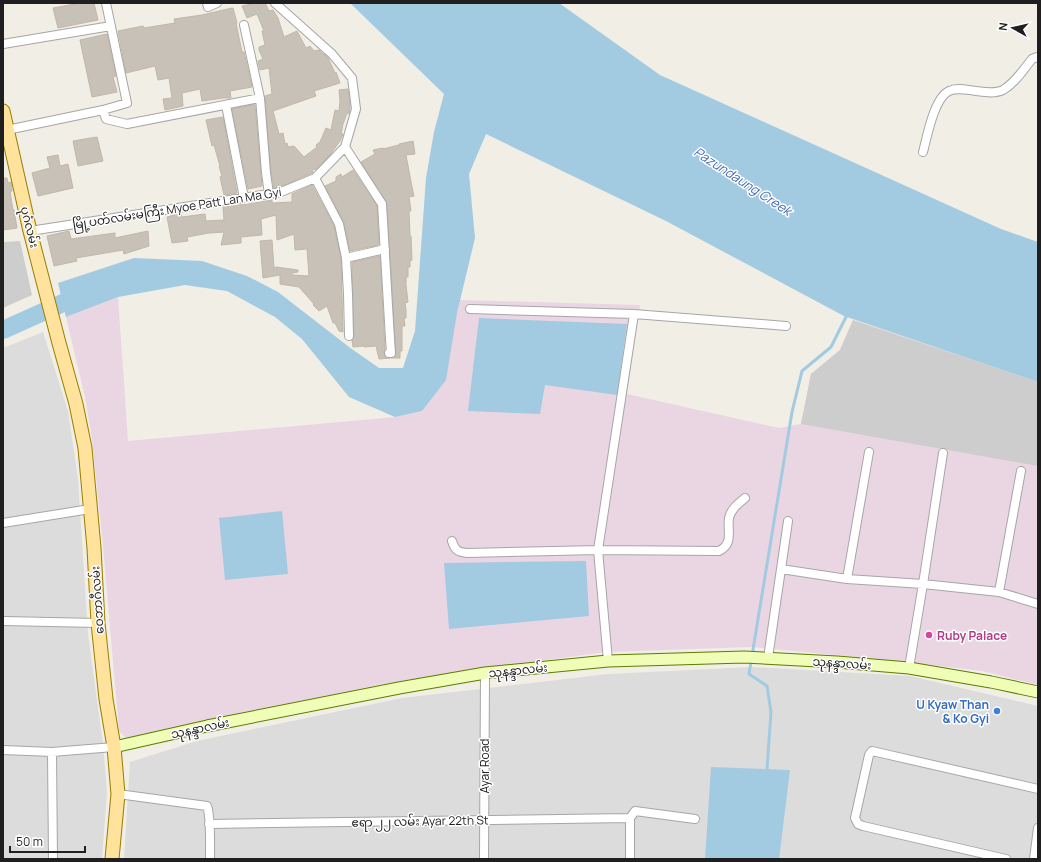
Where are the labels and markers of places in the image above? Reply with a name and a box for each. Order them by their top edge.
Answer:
place label: Ruby Palace [937,627,1007,644]
marker: Ruby Palace [924,630,934,640]
place label: U Kyaw Than & Ko Gyi [916,696,989,727]
marker: U Kyaw Than & Ko Gyi [992,706,1002,716]

